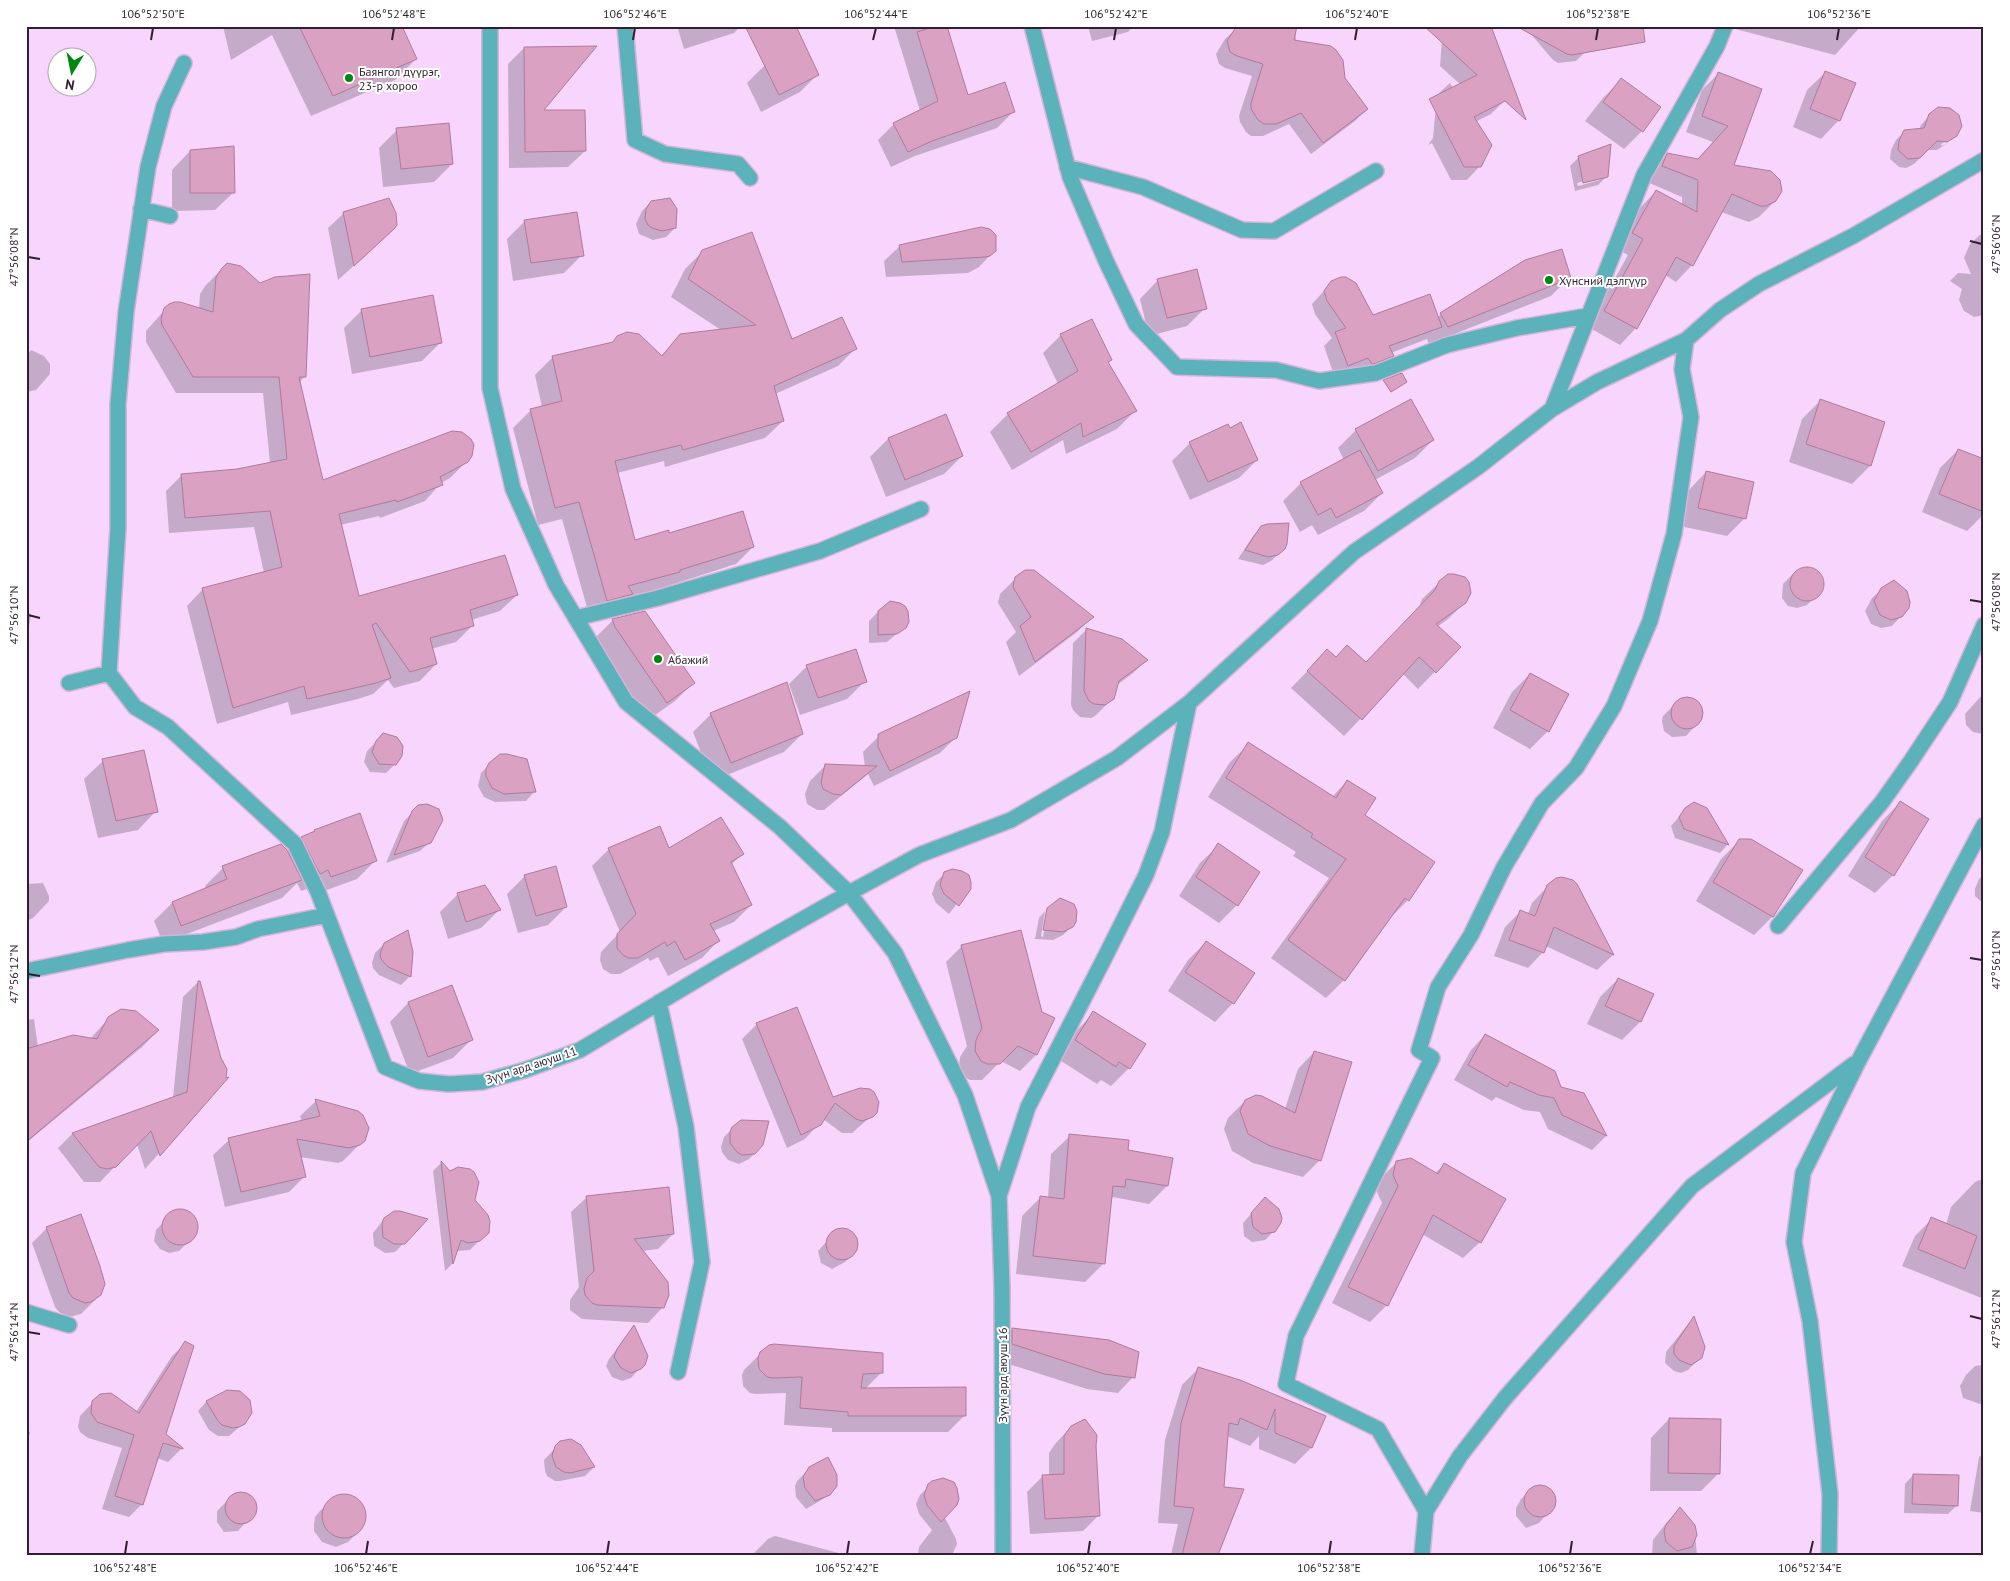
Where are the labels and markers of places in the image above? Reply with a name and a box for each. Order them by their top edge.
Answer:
place label: Баянгол дүүрэг, 23-р хороо [359,64,440,93]
marker: Баянгол дүүрэг, 23-р хороо [343,72,355,84]
place label: Хүнсний дэлгүүр [1559,273,1647,288]
marker: Хүнсний дэлгүүр [1543,274,1555,286]
place label: Абажий [668,652,708,667]
marker: Абажий [652,653,664,665]

